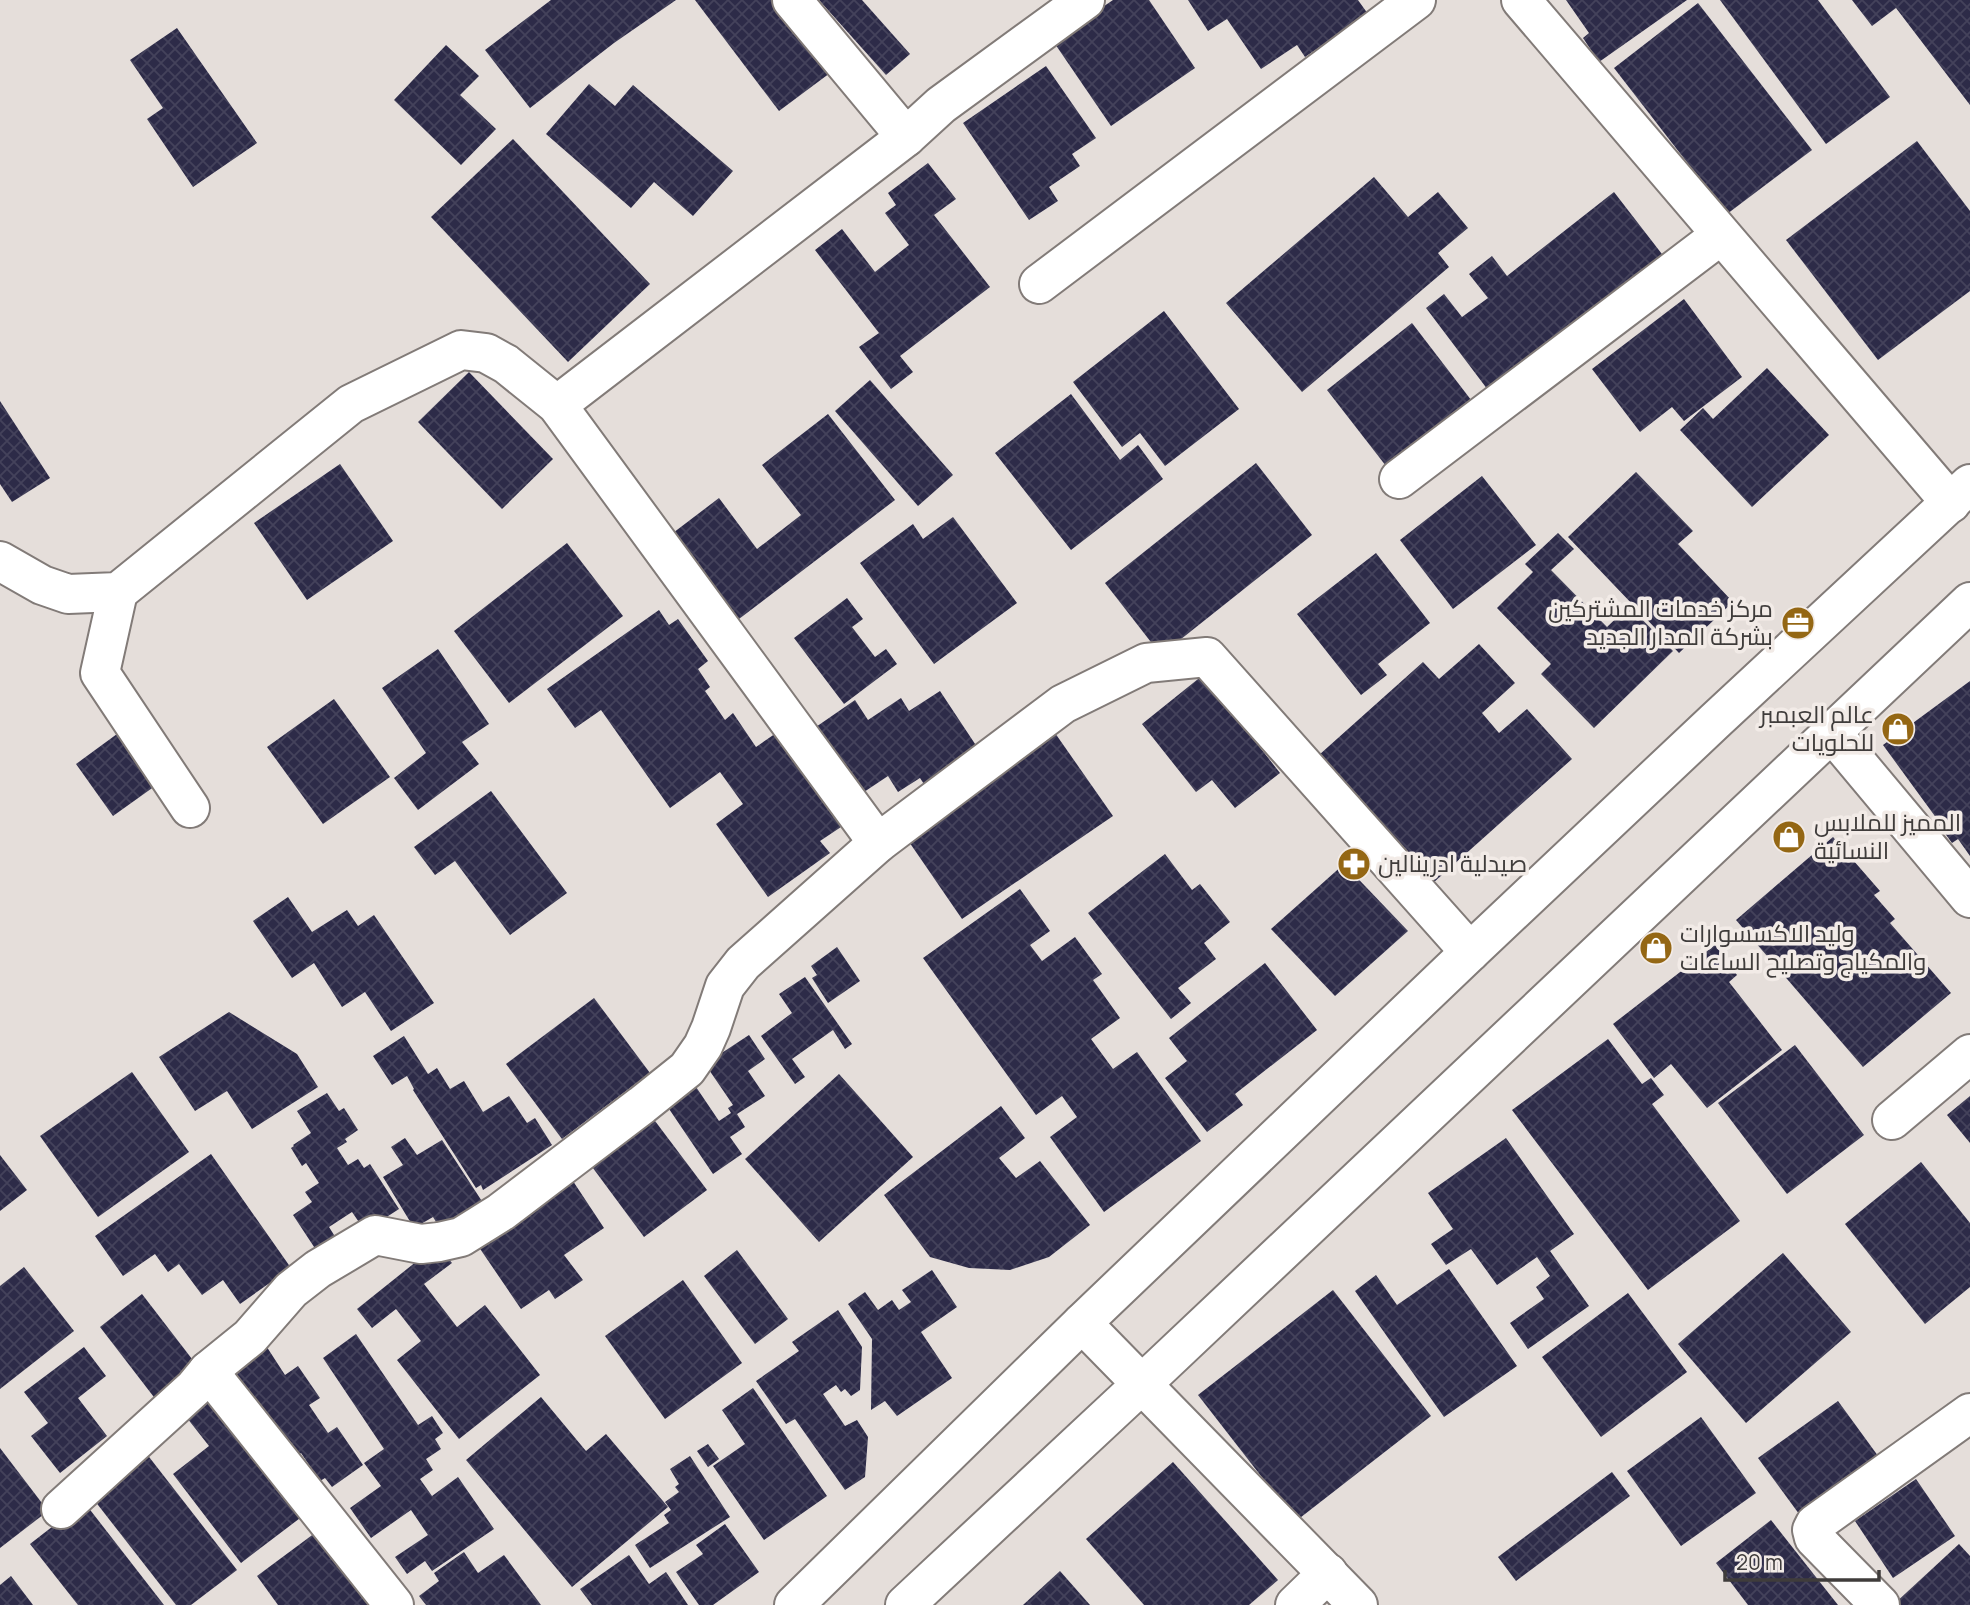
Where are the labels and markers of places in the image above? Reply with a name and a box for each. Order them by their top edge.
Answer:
place label: مركز خدمات المشتركين بشركة المدار الجديد [1548,591,1773,652]
office icon: مركز خدمات المشتركين بشركة المدار الجديد [1779,604,1817,642]
place label: عالم العبمبر للحلويات [1758,697,1874,758]
shop icon: عالم العبمبر للحلويات [1879,710,1917,748]
place label: المميز للملابس النسائية [1814,805,1961,866]
shop icon: المميز للملابس النسائية [1770,818,1808,856]
pharmacy icon: صيدلية ادرينالين [1335,845,1373,883]
place label: صيدلية ادرينالين [1378,846,1527,879]
place label: وليد الاكسسوارات والمكياج وتصليح الساعات [1680,916,1926,978]
shop icon: وليد الاكسسوارات والمكياج وتصليح الساعات [1637,929,1675,967]

